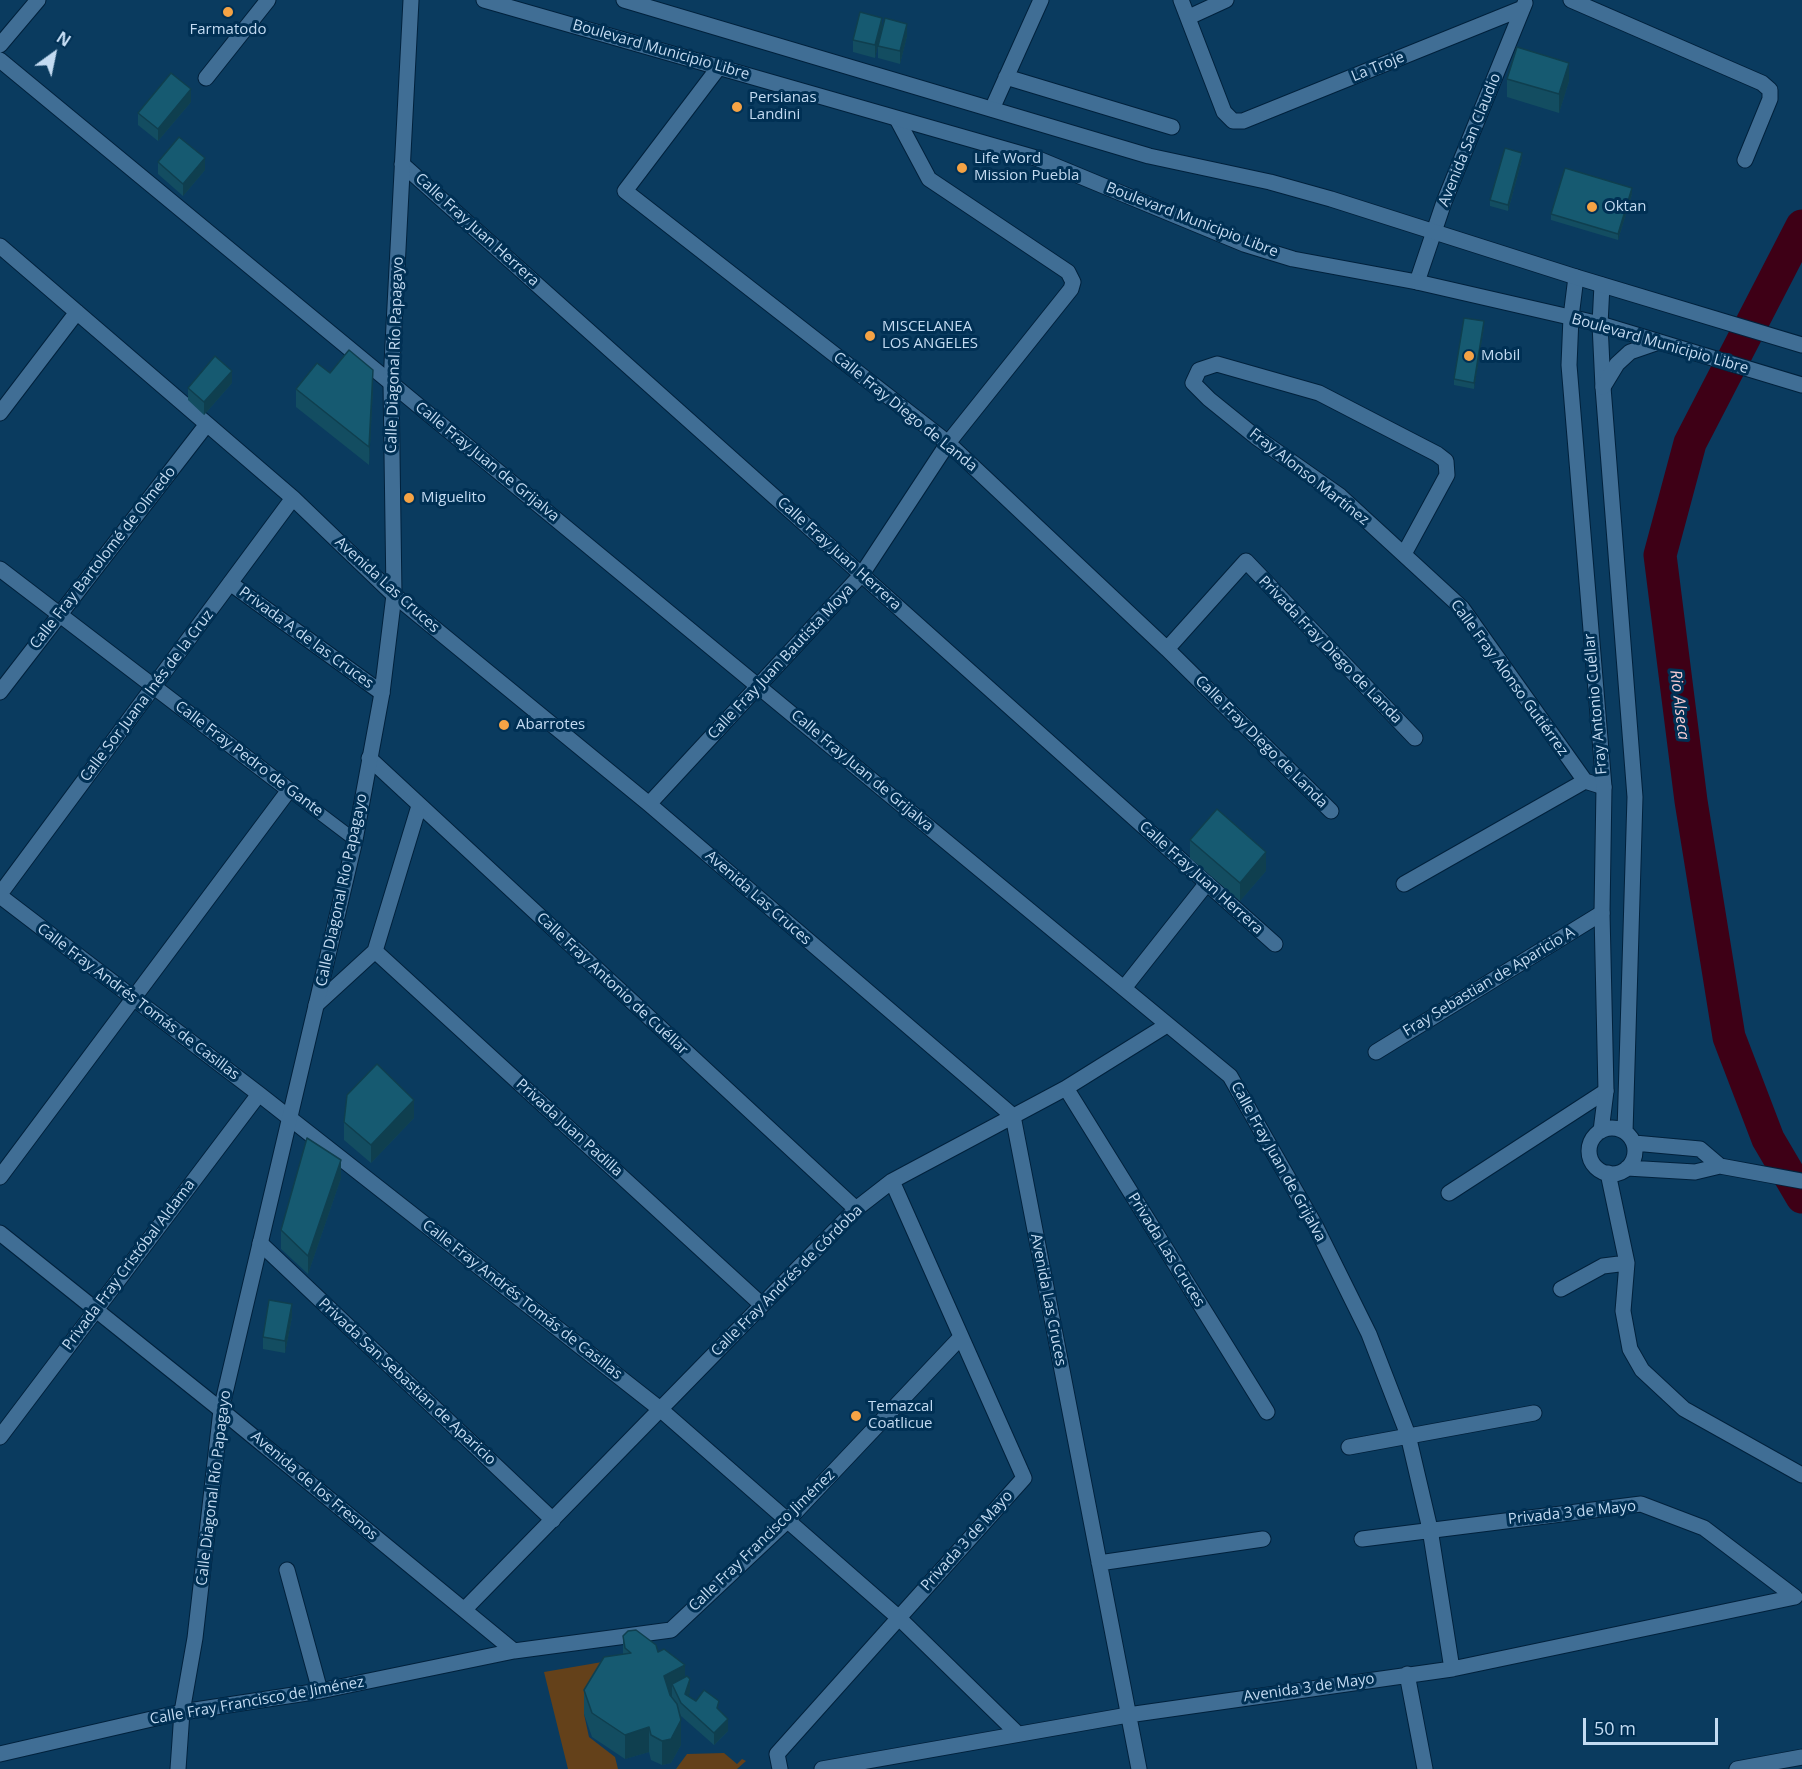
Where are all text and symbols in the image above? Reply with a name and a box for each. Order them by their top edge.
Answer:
marker: Farmatodo [221,5,235,19]
street label: Boulevard Municipio Libre [571,16,751,84]
place label: Farmatodo [190,21,266,39]
north arrow [24,24,84,84]
text: N [52,26,75,52]
street label: La Troje [1349,48,1407,86]
street label: Avenida San Claudio [1435,71,1505,209]
place label: Persianas Landini [749,89,817,124]
marker: Persianas Landini [730,100,744,114]
place label: Life Word Mission Puebla [974,150,1079,185]
marker: Life Word Mission Puebla [955,161,969,175]
street label: Calle Fray Juan Herrera [411,170,543,290]
street label: Boulevard Municipio Libre [1103,179,1281,261]
place label: Oktan [1604,198,1646,216]
marker: Oktan [1585,200,1599,214]
street label: Calle Diagonal Río Papagayo [383,256,407,454]
street label: Boulevard Municipio Libre [1570,310,1750,378]
place label: MISCELANEA LOS ANGELES [882,318,978,353]
marker: MISCELANEA LOS ANGELES [863,329,877,343]
place label: Mobil [1481,347,1520,365]
street label: Calle Fray Diego de Landa [829,348,981,476]
marker: Mobil [1462,349,1476,363]
street label: Calle Fray Juan de Grijalva [411,398,563,526]
street label: Fray Alonso Martínez [1246,425,1372,529]
street label: Calle Fray Bartolomé de Olmedo [26,463,180,653]
place label: Miguelito [421,489,486,507]
marker: Miguelito [402,491,416,505]
street label: Calle Fray Juan Herrera [773,494,905,614]
street label: Avenida Las Cruces [331,533,443,637]
street label: Privada Fray Diego de Landa [1255,572,1405,728]
street label: Calle Fray Juan Bautista Moya [704,581,858,743]
street label: Privada A de las Cruces [235,583,377,693]
street label: Calle Fray Alonso Gutiérrez [1446,597,1572,759]
street label: Calle Sor Juana Inés de la Cruz [77,607,217,785]
street label: Fray Antonio Cuéllar [1581,633,1611,775]
water label: Rio Alseca [1665,669,1693,741]
street label: Calle Fray Diego de Landa [1191,672,1331,812]
street label: Calle Fray Pedro de Gante [171,697,327,821]
street label: Calle Fray Juan de Grijalva [787,706,937,836]
place label: Abarrotes [516,716,585,734]
marker: Abarrotes [497,718,511,732]
street label: Calle Diagonal Río Papagayo [313,792,371,988]
street label: Calle Fray Juan Herrera [1135,818,1267,938]
street label: Avenida Las Cruces [701,847,815,949]
street label: Calle Fray Antonio de Cuéllar [532,909,692,1059]
street label: Calle Fray Andrés Tomás de Casillas [33,920,243,1084]
street label: Fray Sebastian de Aparicio A [1400,923,1578,1041]
street label: Privada Juan Padilla [512,1075,626,1181]
street label: Calle Fray Juan de Grijalva [1226,1079,1330,1245]
street label: Privada Fray Cristóbal Aldama [59,1176,199,1354]
street label: Privada Las Cruces [1124,1190,1208,1310]
street label: Calle Fray Andrés de Córdoba [708,1202,866,1360]
street label: Calle Fray Andrés Tomás de Casillas [419,1216,625,1384]
street label: Avenida Las Cruces [1026,1232,1070,1368]
street label: Privada San Sebastian de Aparicio [315,1295,499,1469]
street label: Calle Diagonal Río Papagayo [193,1389,235,1587]
place label: Temazcal Coatlicue [868,1398,933,1433]
marker: Temazcal Coatlicue [849,1409,863,1423]
street label: Avenida de los Fresnos [247,1428,381,1544]
street label: Calle Fray Francisco Jiménez [685,1467,839,1615]
street label: Privada 3 de Mayo [917,1487,1017,1595]
street label: Privada 3 de Mayo [1507,1497,1637,1529]
street label: Avenida 3 de Mayo [1242,1670,1376,1706]
street label: Calle Fray Francisco de Jiménez [148,1673,366,1729]
scale bar [1586,1706,1721,1744]
text: 50 m [1594,1716,1636,1740]

